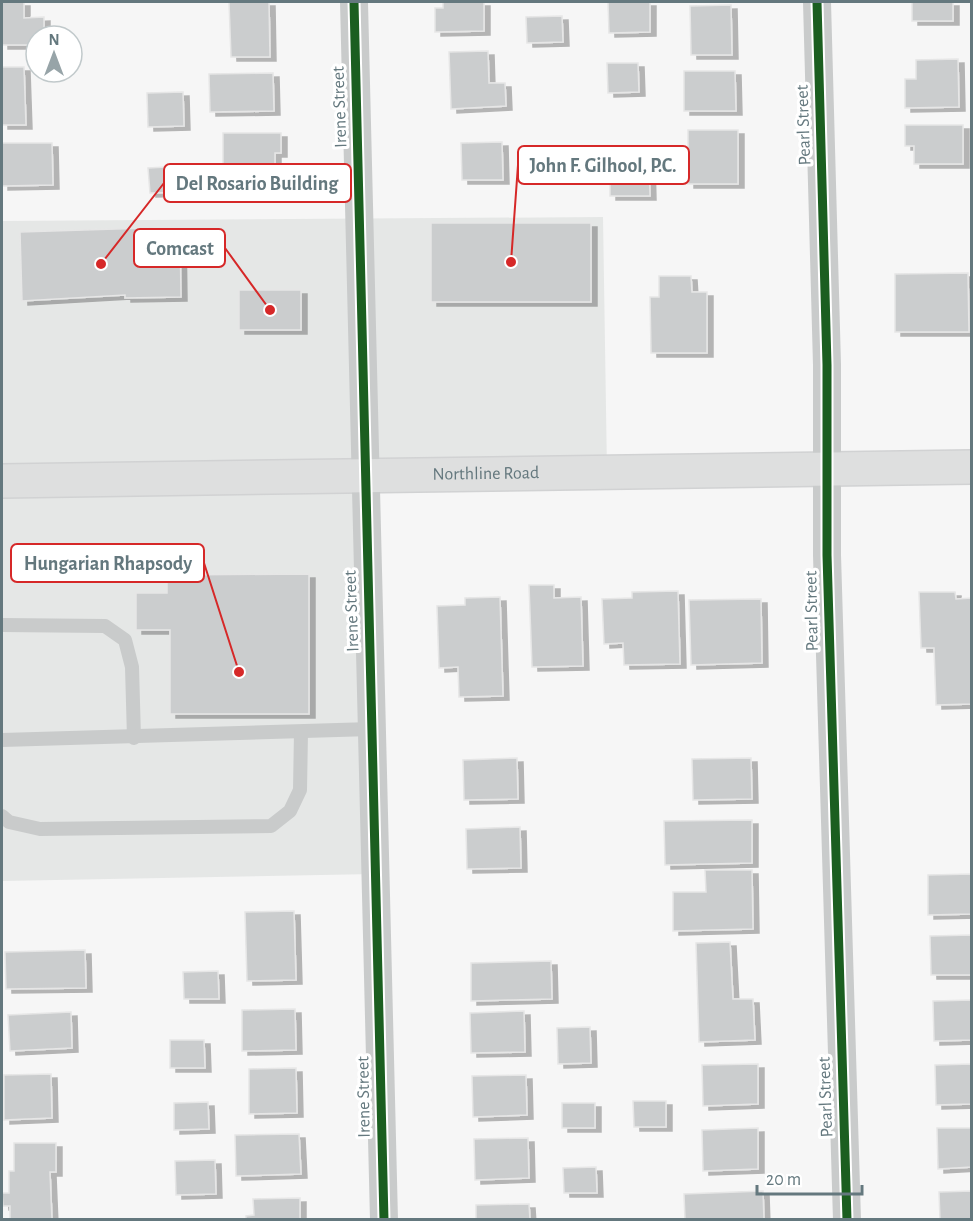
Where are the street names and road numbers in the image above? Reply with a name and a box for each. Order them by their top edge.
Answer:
street label: Irene Street [330,66,350,148]
street label: Pearl Street [794,84,814,166]
street label: Northline Road [432,464,539,484]
street label: Irene Street [342,570,362,652]
street label: Pearl Street [802,570,822,651]
street label: Irene Street [354,1056,374,1138]
street label: Pearl Street [816,1056,836,1138]

